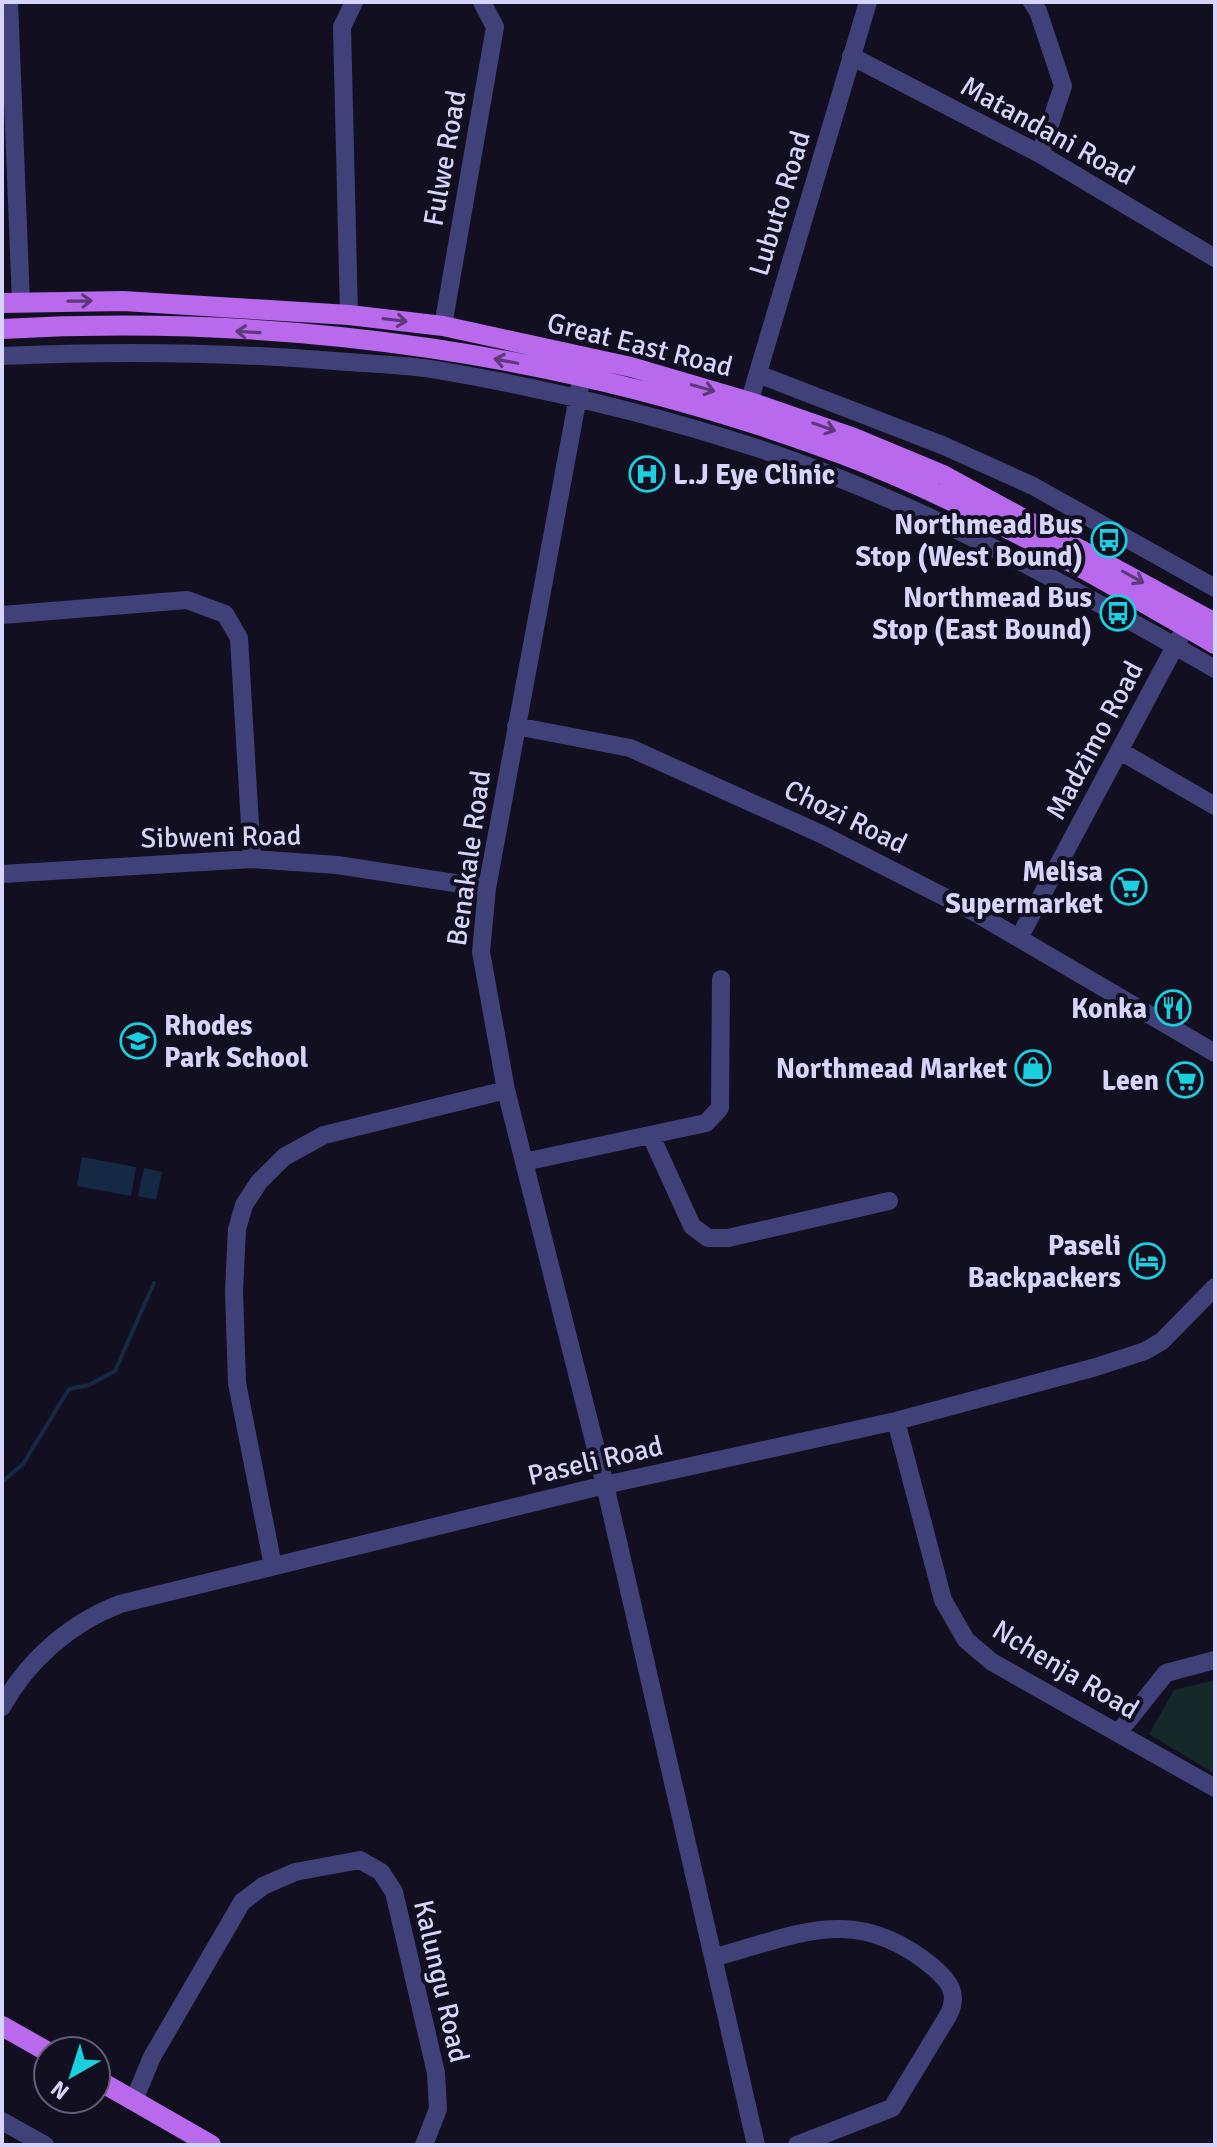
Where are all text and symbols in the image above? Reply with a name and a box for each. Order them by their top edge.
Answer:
street label: Matandani Road [955,69,1140,193]
street label: Fulwe Road [416,88,474,229]
street label: Lubuto Road [742,127,818,280]
one-way arrow [66,294,93,309]
street label: Great East Road [544,306,736,384]
one-way arrow [381,313,408,328]
one-way arrow [235,324,262,339]
one-way arrow [494,352,519,367]
one-way arrow [690,381,716,396]
one-way arrow [811,421,836,436]
hospital icon: L.J Eye Clinic [628,455,666,493]
place label: L.J Eye Clinic [673,458,835,492]
place label: Northmead Bus Stop (West Bound) [856,508,1083,574]
bus stop icon: Northmead Bus Stop (West Bound) [1090,521,1128,559]
one-way arrow [1121,570,1145,586]
place label: Northmead Bus Stop (East Bound) [872,581,1092,647]
bus stop icon: Northmead Bus Stop (East Bound) [1099,594,1137,632]
street label: Madzimo Road [1039,655,1151,826]
street label: Benakale Road [440,768,498,948]
street label: Chozi Road [779,773,913,861]
street label: Sibweni Road [140,819,302,855]
place label: Melisa Supermarket [945,855,1104,921]
supermarket icon: Melisa Supermarket [1110,868,1148,906]
restaurant icon: Konka [1154,989,1192,1027]
place label: Konka [1071,992,1147,1026]
place label: Rhodes Park School [164,1009,309,1075]
school or university icon: Rhodes Park School [119,1022,157,1060]
shop icon: Northmead Market [1014,1049,1052,1087]
place label: Northmead Market [776,1052,1008,1086]
supermarket icon: Leen [1166,1061,1204,1099]
place label: Leen [1102,1064,1159,1098]
place label: Paseli Backpackers [967,1229,1121,1295]
hotel icon: Paseli Backpackers [1128,1242,1166,1280]
street label: Paseli Road [524,1429,666,1493]
street label: Nchenja Road [986,1613,1145,1727]
street label: Kalungu Road [406,1897,476,2066]
north arrow [32,2035,112,2115]
text: N [45,2075,74,2105]

